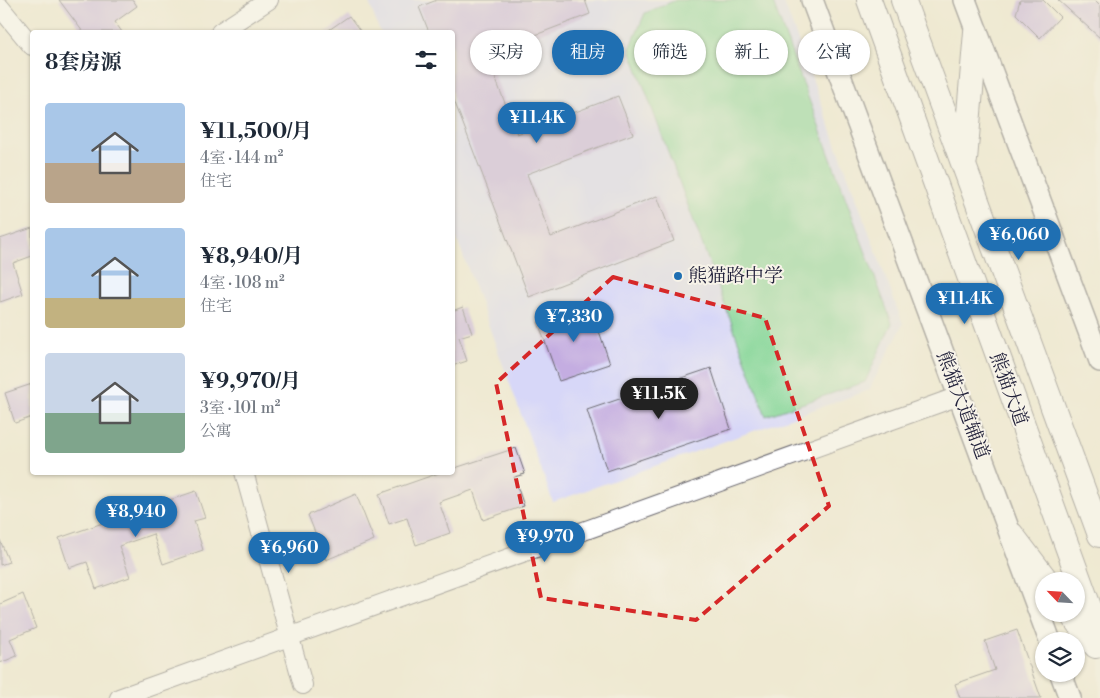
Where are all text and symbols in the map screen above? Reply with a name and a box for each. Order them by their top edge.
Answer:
chip: 买房 [470,30,542,75]
chip: 租房 [552,30,624,75]
chip: 筛选 [634,30,706,75]
chip: 新上 [716,30,788,75]
chip: 公寓 [798,30,870,75]
icon: filters [412,46,440,74]
text: 8套房源 [45,50,121,76]
pin: ¥11.4K [496,102,578,144]
text: ¥11.4K [509,108,565,128]
text: ¥11,500/月 [200,119,312,145]
icon: home [85,123,145,183]
text: 4室 · 144 m² [200,148,283,168]
text: 住宅 [200,171,232,191]
pin: ¥6,060 [978,218,1060,261]
text: ¥6,060 [989,225,1049,245]
text: ¥8,940/月 [200,244,303,270]
icon: home [85,248,145,308]
place label: 熊猫路中学 [688,264,783,288]
marker: 熊猫路中学 [672,270,684,282]
text: 4室 · 108 m² [200,273,284,293]
pin: ¥11.4K [924,282,1006,325]
text: ¥11.4K [937,289,993,309]
text: 住宅 [200,296,232,316]
pin: ¥7,330 [533,300,615,343]
text: ¥7,330 [546,307,602,327]
street label: 熊猫大道辅道 [931,347,995,463]
street label: 熊猫大道 [985,349,1033,429]
text: ¥9,970/月 [200,369,301,395]
icon: home [85,373,145,433]
pin: ¥11.5K [618,378,700,420]
text: ¥11.5K [631,384,687,404]
text: 3室 · 101 m² [200,398,280,418]
text: 公寓 [200,421,232,441]
pin: ¥8,940 [95,496,177,538]
text: ¥8,940 [106,502,166,522]
pin: ¥9,970 [504,520,586,563]
text: ¥9,970 [516,527,574,547]
pin: ¥6,960 [248,532,330,574]
text: ¥6,960 [259,538,319,558]
north arrow [1035,572,1085,622]
map controls [1035,572,1085,682]
button: layers [1035,632,1085,682]

